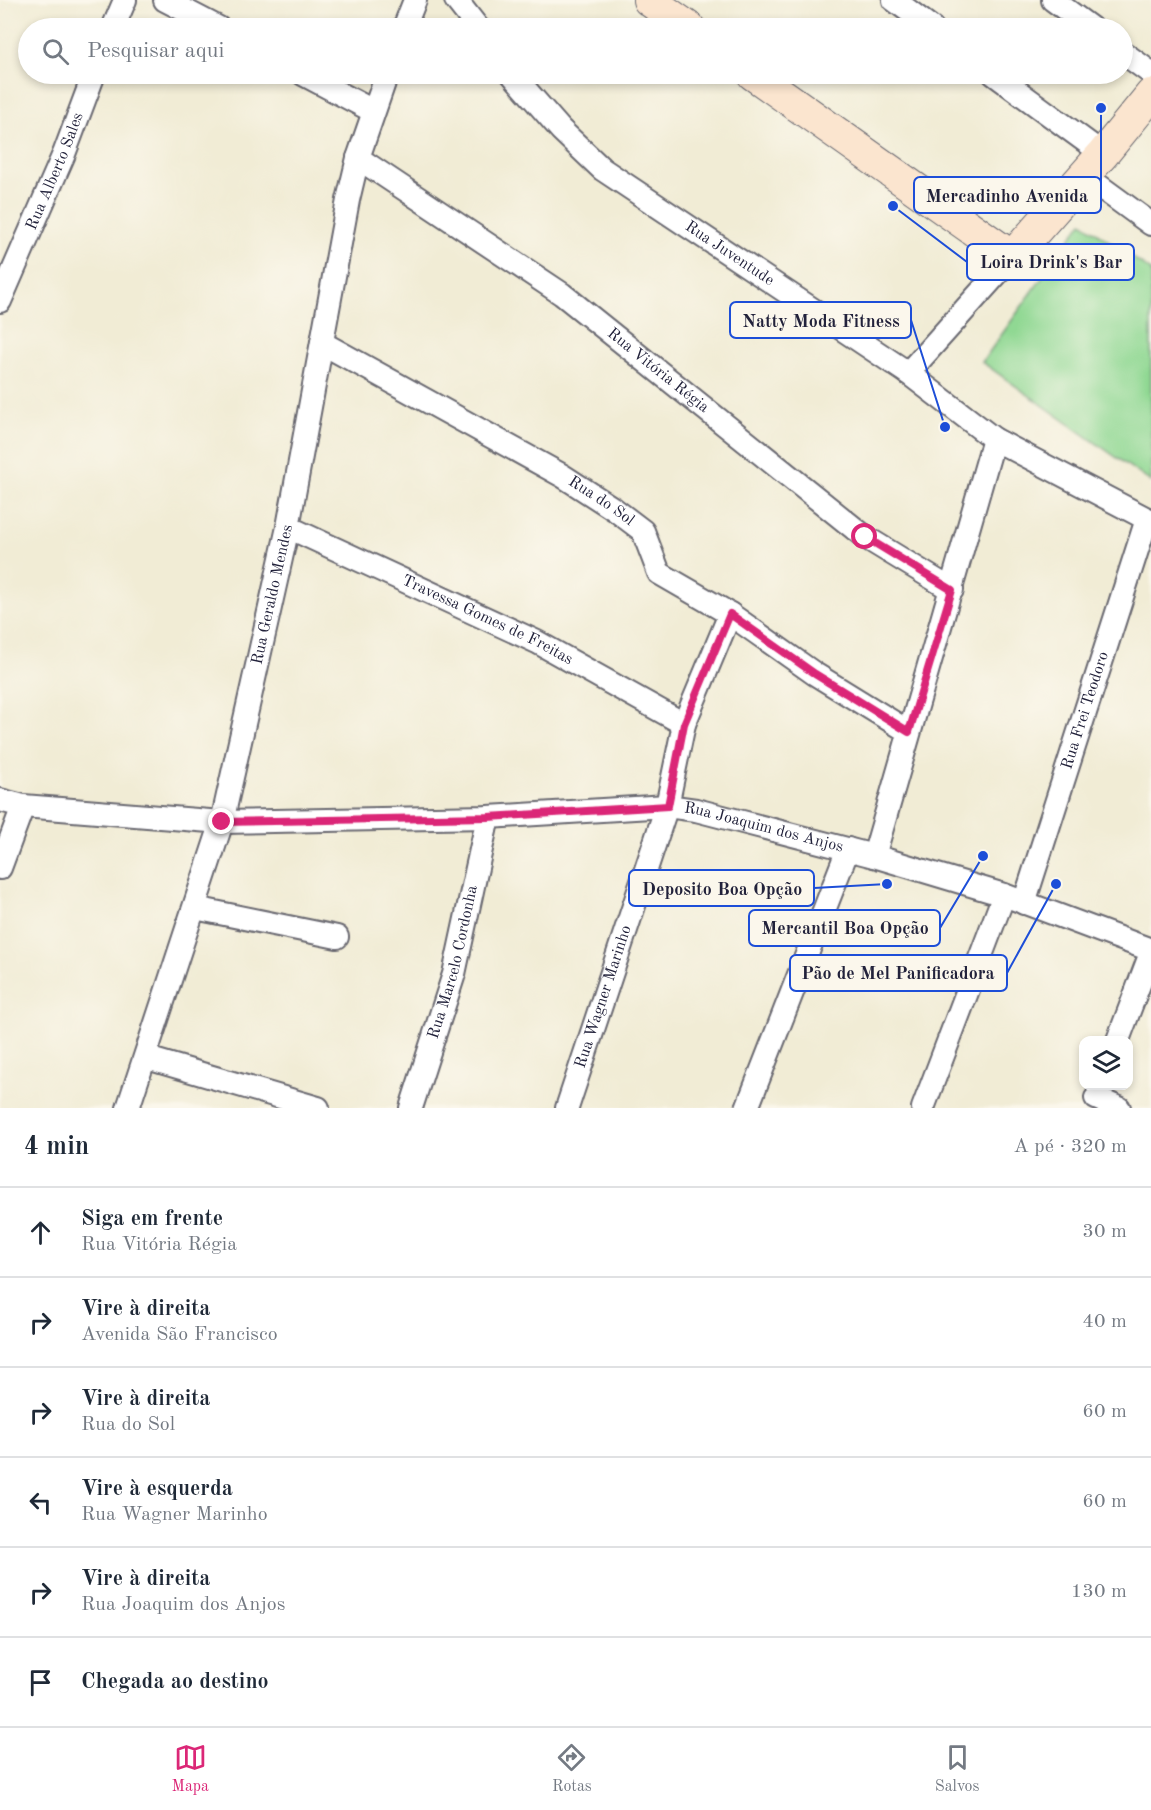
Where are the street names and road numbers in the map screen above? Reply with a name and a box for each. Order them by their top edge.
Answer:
street label: Rua Alberto Sales [24,110,87,233]
street label: Rua Juventude [682,219,777,289]
street label: Rua Vitória Régia [604,326,712,416]
street label: Rua do Sol [565,474,637,529]
street label: Rua Geraldo Mendes [249,523,296,666]
street label: Travessa Gomes de Freitas [399,573,575,668]
street label: Rua Frei Teodoro [1059,650,1112,771]
street label: Rua Joaquim dos Anjos [683,800,845,856]
street label: Rua Marcelo Cordonha [426,884,481,1041]
street label: Rua Wagner Marinho [573,923,635,1070]

